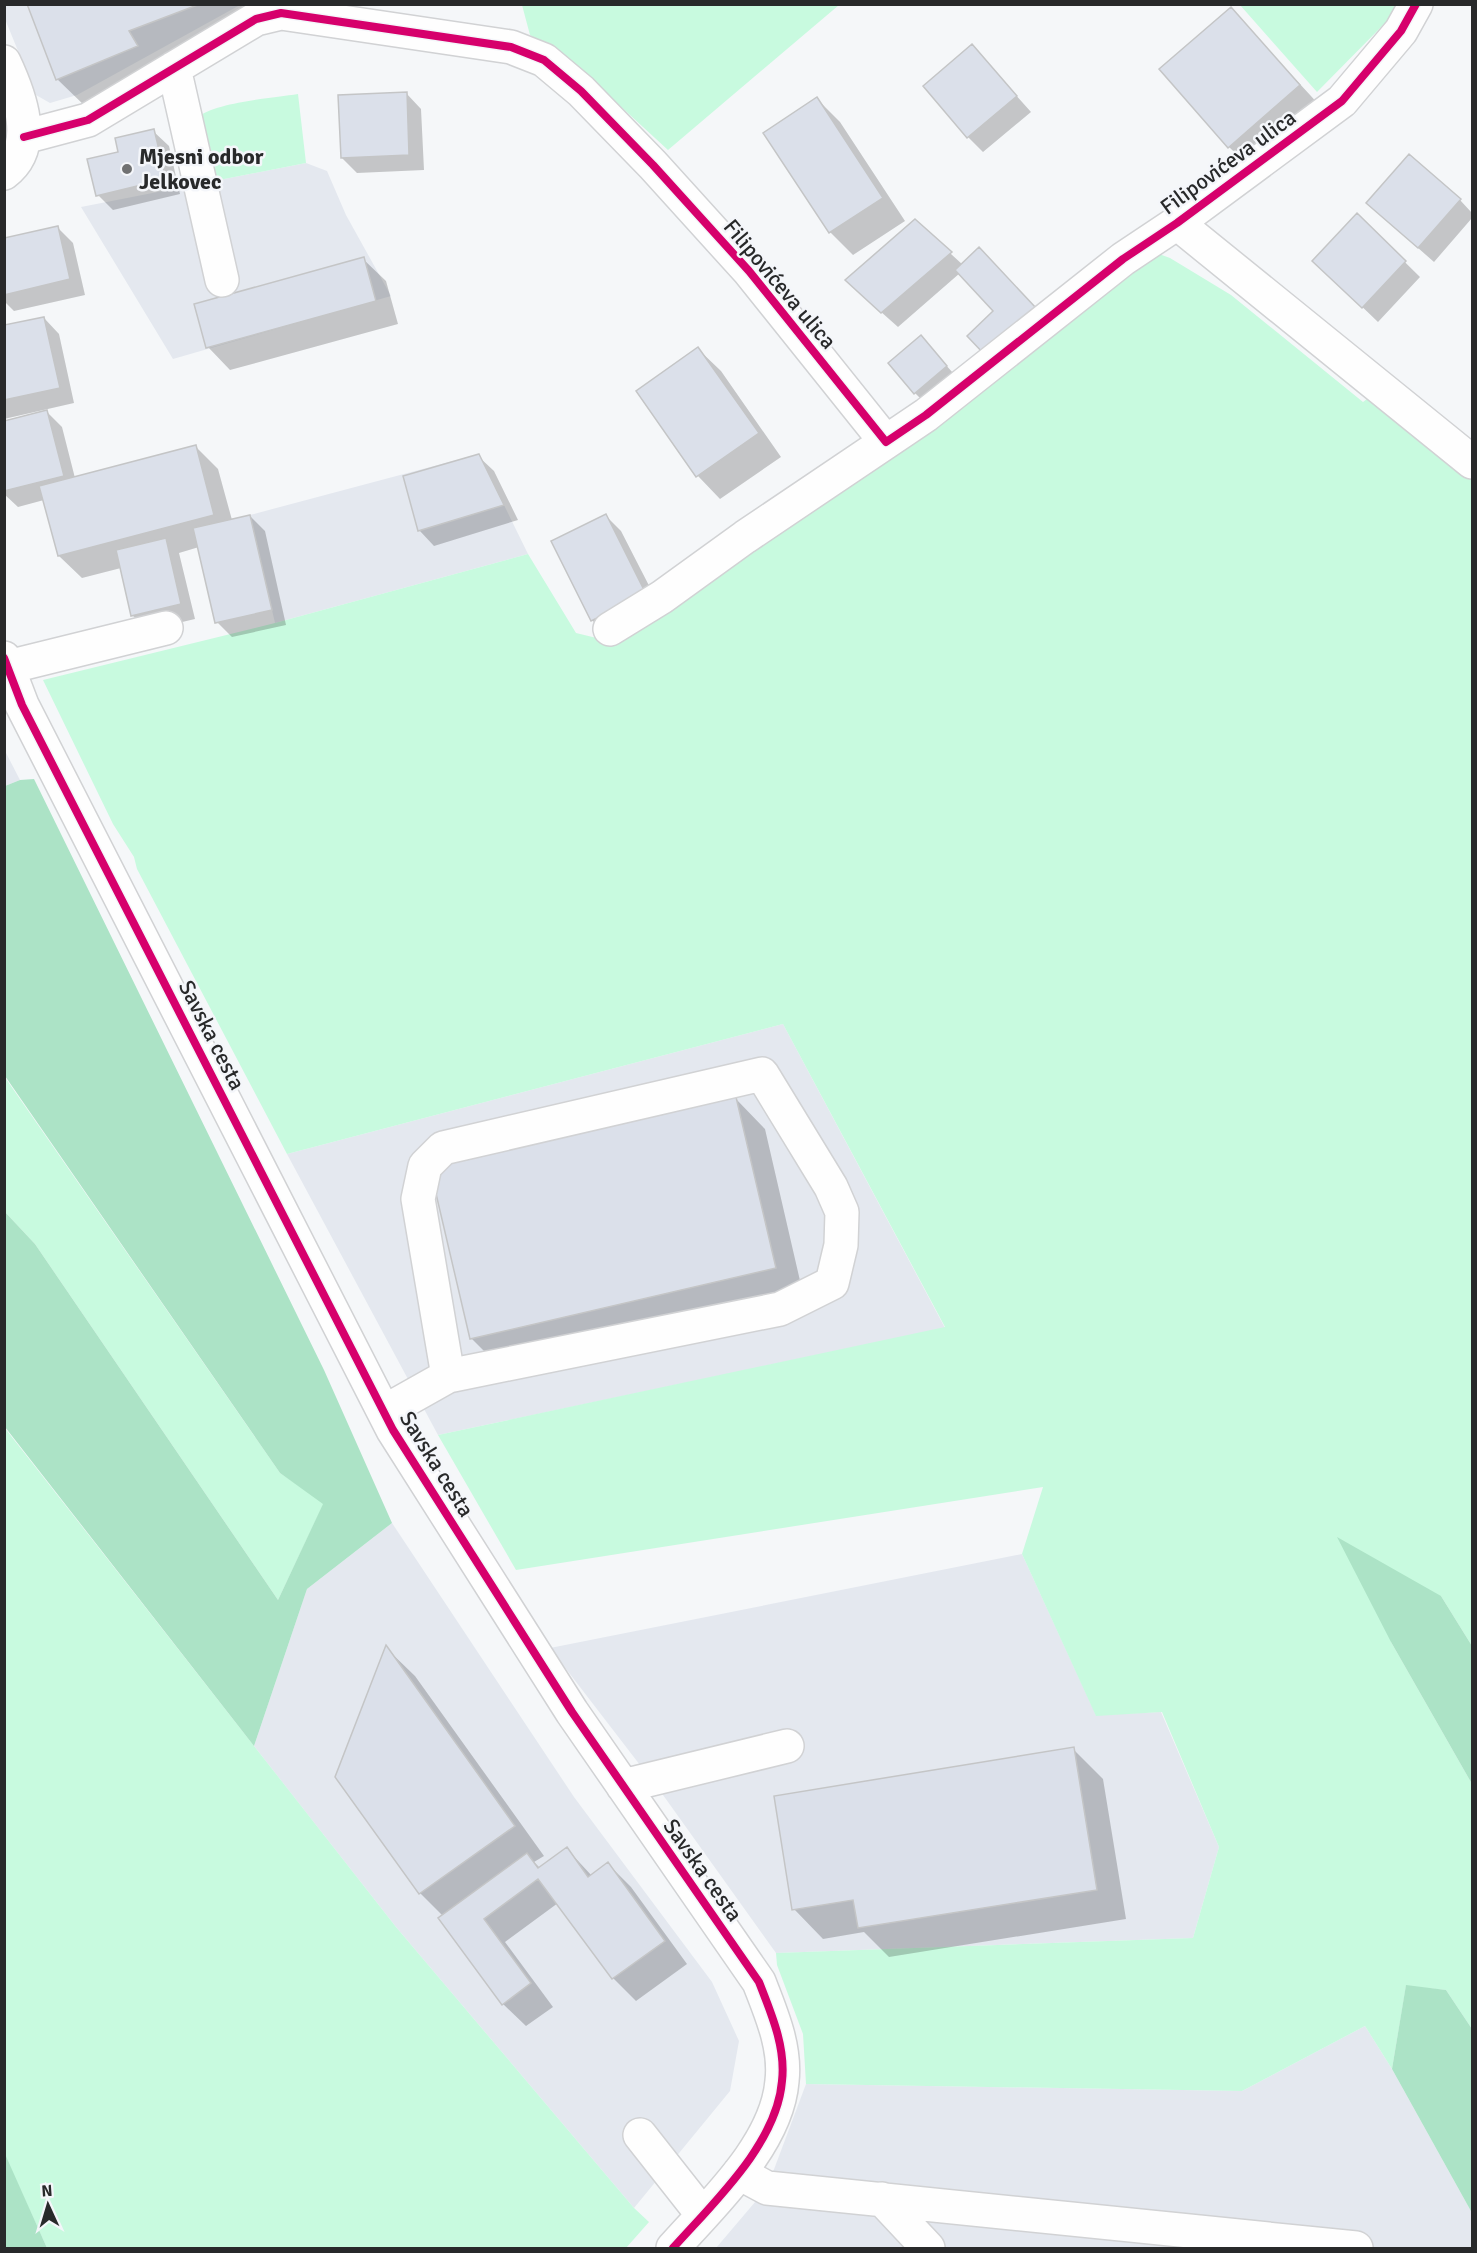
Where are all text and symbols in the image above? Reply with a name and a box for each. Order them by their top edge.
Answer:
street label: Filipovićeva ulica [1155,104,1301,220]
place label: Mjesni odbor Jelkovec [139,143,264,195]
marker: Mjesni odbor Jelkovec [120,162,134,176]
street label: Filipovićeva ulica [718,214,842,354]
street label: Savska cesta [173,976,251,1094]
street label: Savska cesta [394,1406,480,1522]
street label: Savska cesta [658,1813,748,1927]
north arrow [18,2175,78,2235]
text: N [41,2181,53,2201]

